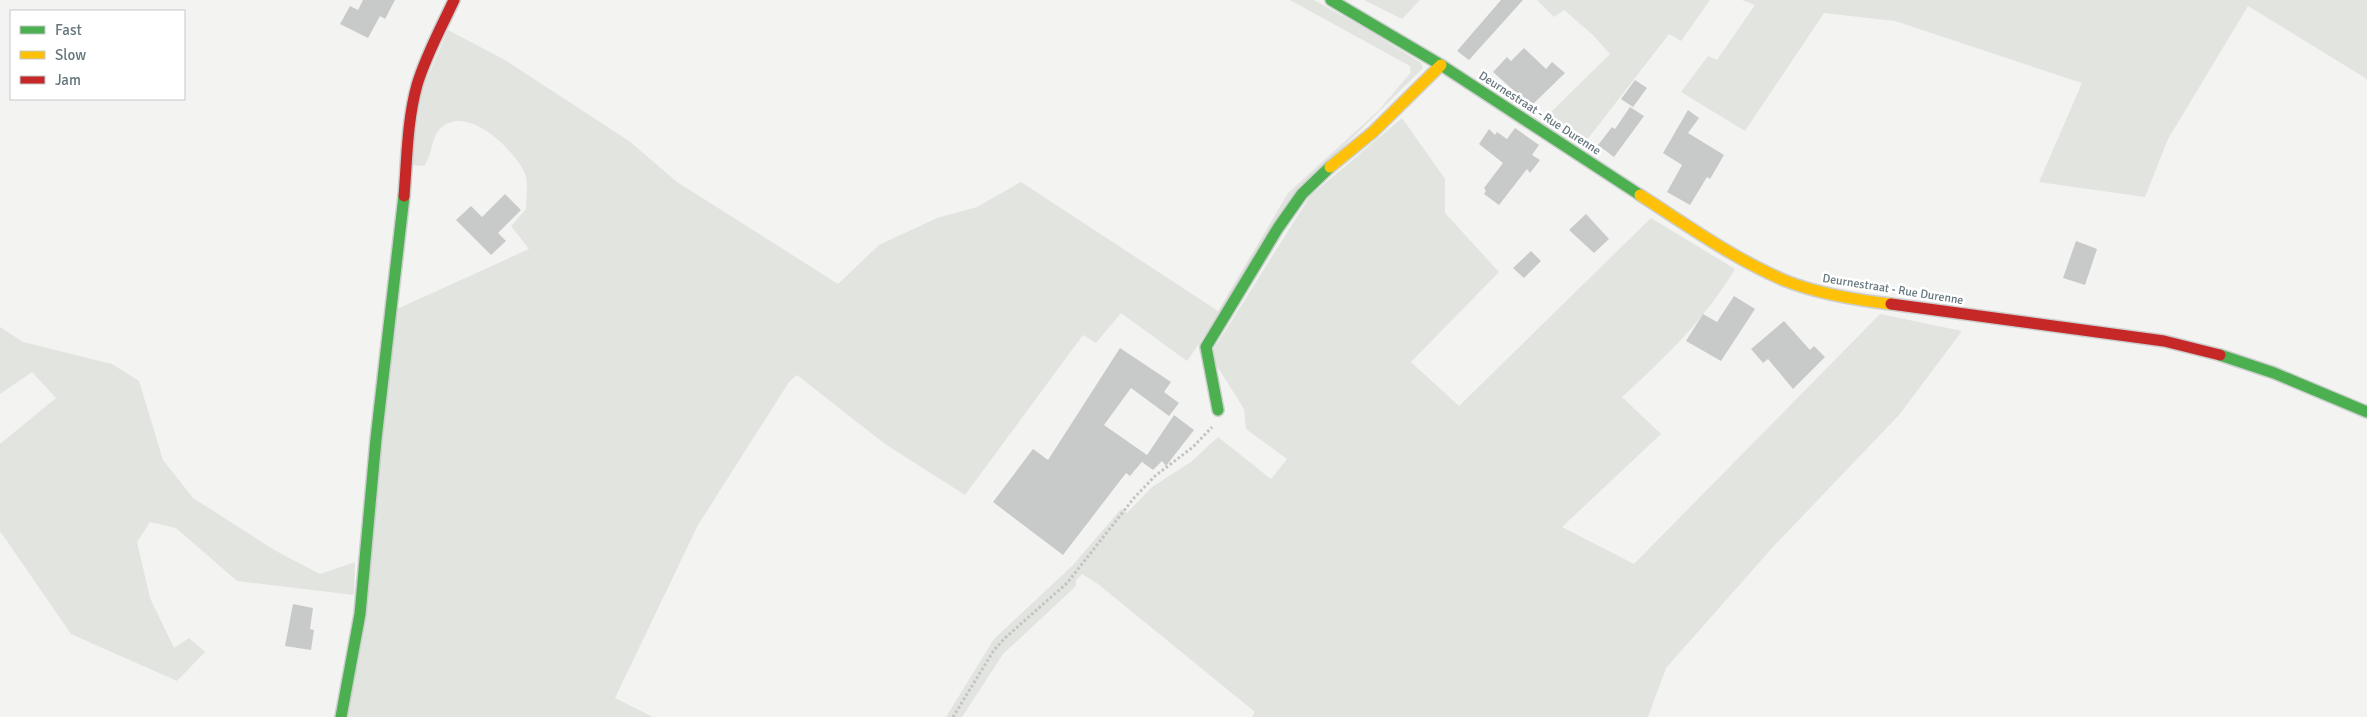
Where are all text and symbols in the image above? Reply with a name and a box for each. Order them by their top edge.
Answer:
legend [10,10,185,100]
text: Fast [55,21,82,39]
text: Slow [55,46,86,64]
street label: Deurnestraat - Rue Durenne [1476,68,1604,159]
text: Jam [55,71,81,89]
street label: Deurnestraat - Rue Durenne [1821,271,1965,308]

